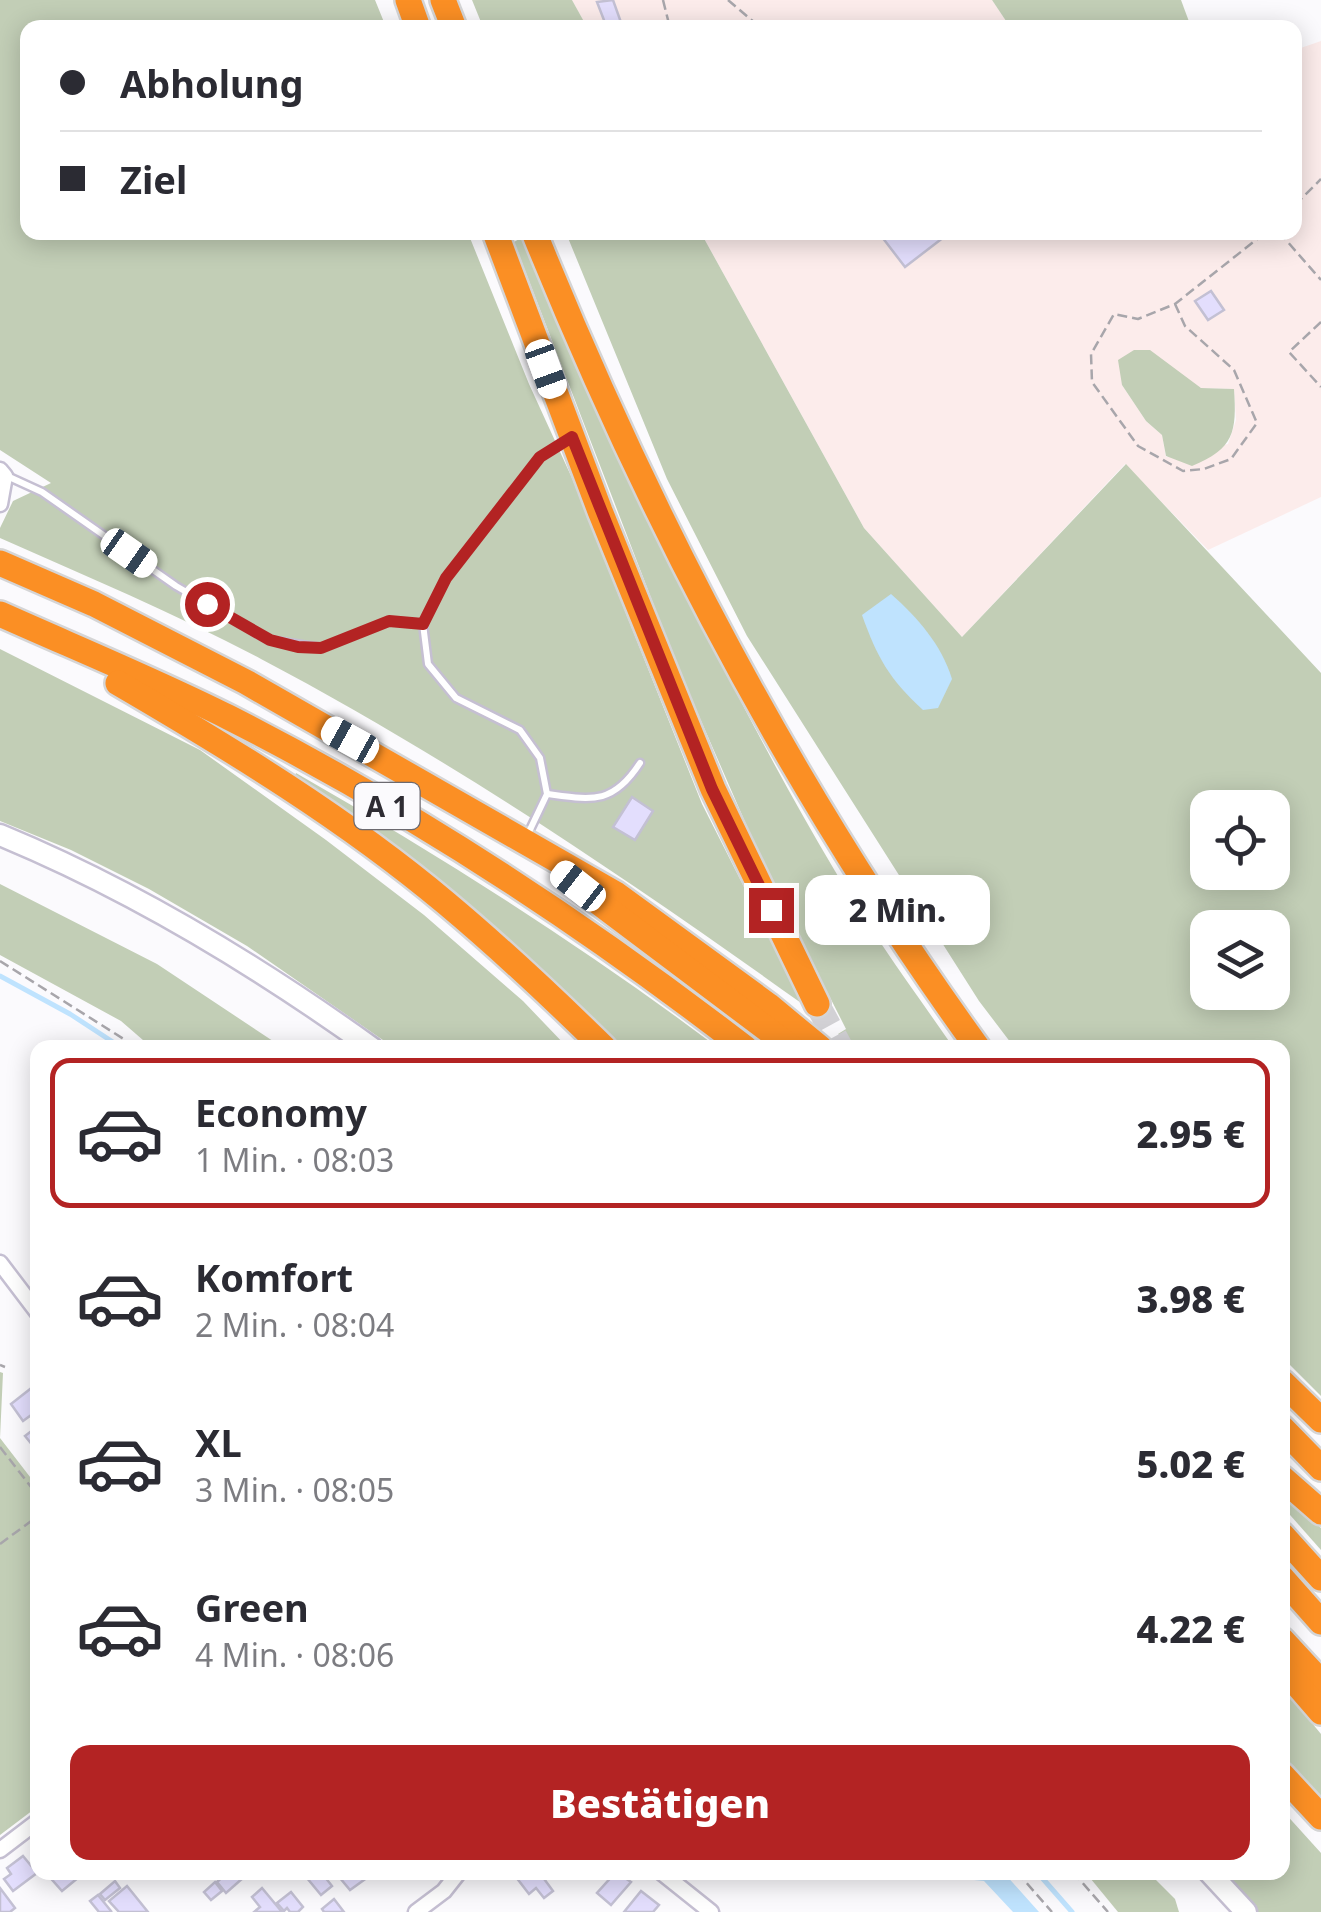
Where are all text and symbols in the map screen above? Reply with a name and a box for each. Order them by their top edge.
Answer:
text: Abholung [120,57,304,109]
text: Ziel [120,153,187,205]
car [522,336,570,402]
car [96,524,162,582]
route start [185,582,230,627]
car [316,712,384,768]
road number: A 1 [354,783,420,829]
map controls [1190,790,1290,1010]
button: locate [1190,790,1290,890]
car [545,856,611,916]
callout: 2 Min. [806,875,991,945]
route end [749,888,794,933]
text: 2 Min. [849,888,946,931]
button: layers [1190,910,1290,1010]
text: Economy [195,1086,367,1138]
icon: car [75,1088,165,1178]
text: 2.95 € [1136,1107,1245,1159]
text: 1 Min. · 08:03 [195,1138,394,1181]
text: Komfort [195,1251,353,1303]
icon: car [75,1253,165,1343]
text: 3.98 € [1136,1272,1245,1324]
text: 2 Min. · 08:04 [195,1303,394,1346]
text: XL [195,1416,242,1468]
icon: car [75,1418,165,1508]
text: 5.02 € [1136,1437,1245,1489]
text: 3 Min. · 08:05 [195,1468,394,1511]
text: Green [195,1581,309,1633]
icon: car [75,1583,165,1673]
text: 4.22 € [1136,1602,1245,1654]
text: 4 Min. · 08:06 [195,1633,394,1676]
button: Bestätigen [70,1745,1250,1860]

